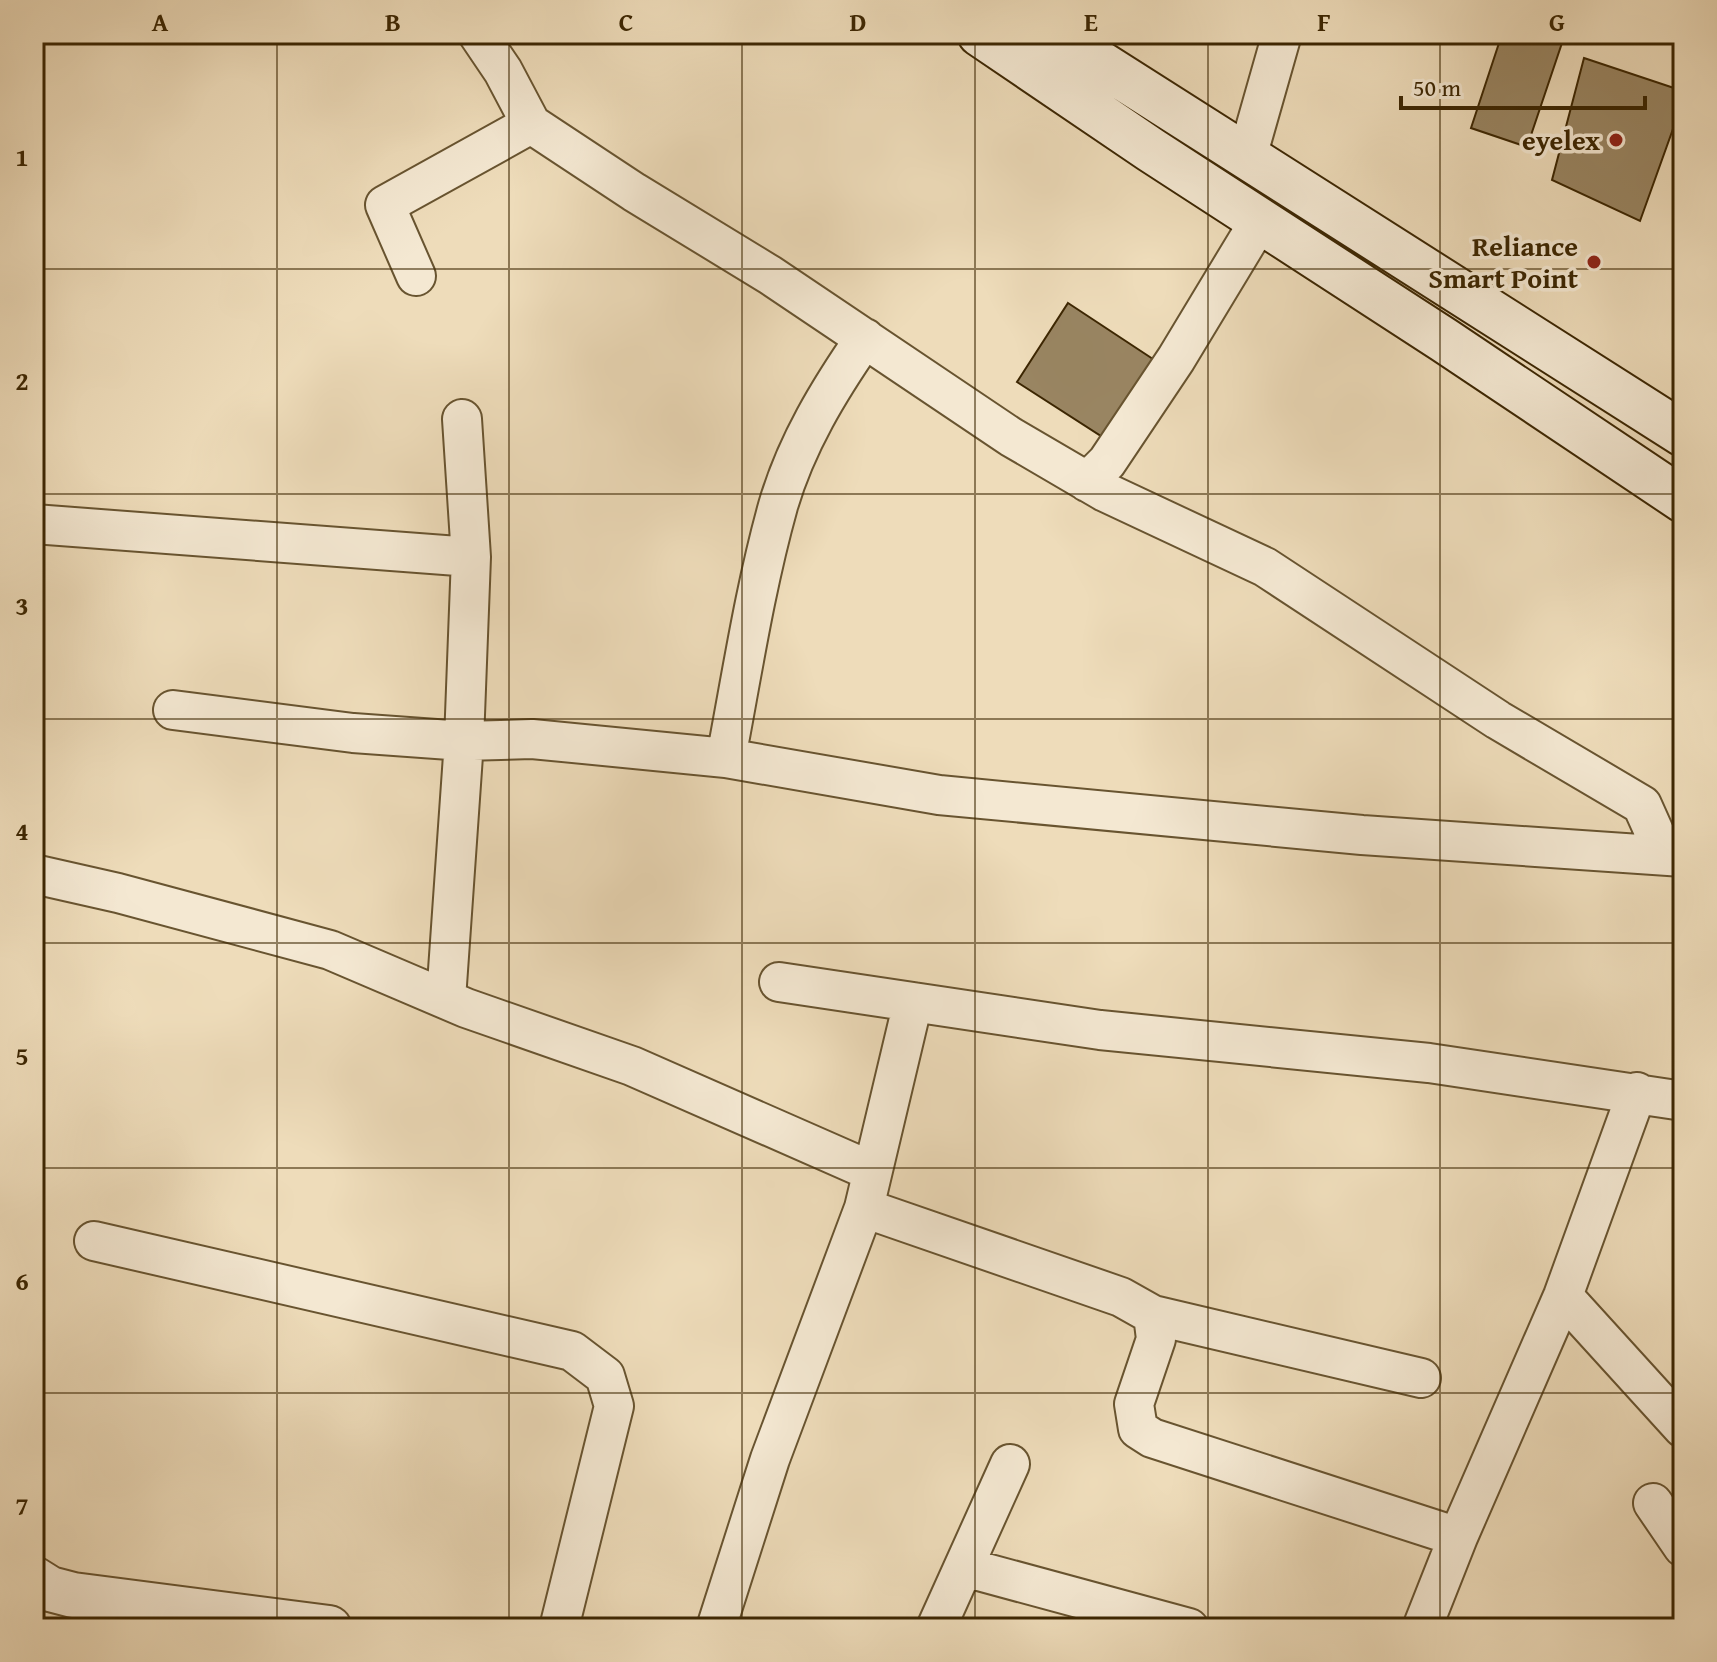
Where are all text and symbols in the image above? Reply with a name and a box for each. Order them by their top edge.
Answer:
text: A [152,2,169,41]
text: B [385,2,401,41]
text: C [619,2,633,41]
text: D [850,2,866,41]
text: E [1084,2,1098,41]
text: F [1317,2,1331,41]
text: G [1549,2,1565,41]
scale bar [1401,60,1645,110]
text: 50 m [1413,70,1461,105]
place label: eyelex [1522,119,1600,160]
marker: eyelex [1607,131,1625,149]
text: 1 [15,137,29,176]
place label: Reliance Smart Point [1428,225,1578,298]
marker: Reliance Smart Point [1585,253,1603,271]
text: 2 [15,361,29,400]
text: 3 [15,586,29,625]
text: 4 [15,811,29,850]
text: 5 [15,1036,29,1075]
text: 6 [15,1261,29,1300]
text: 7 [15,1486,29,1525]

